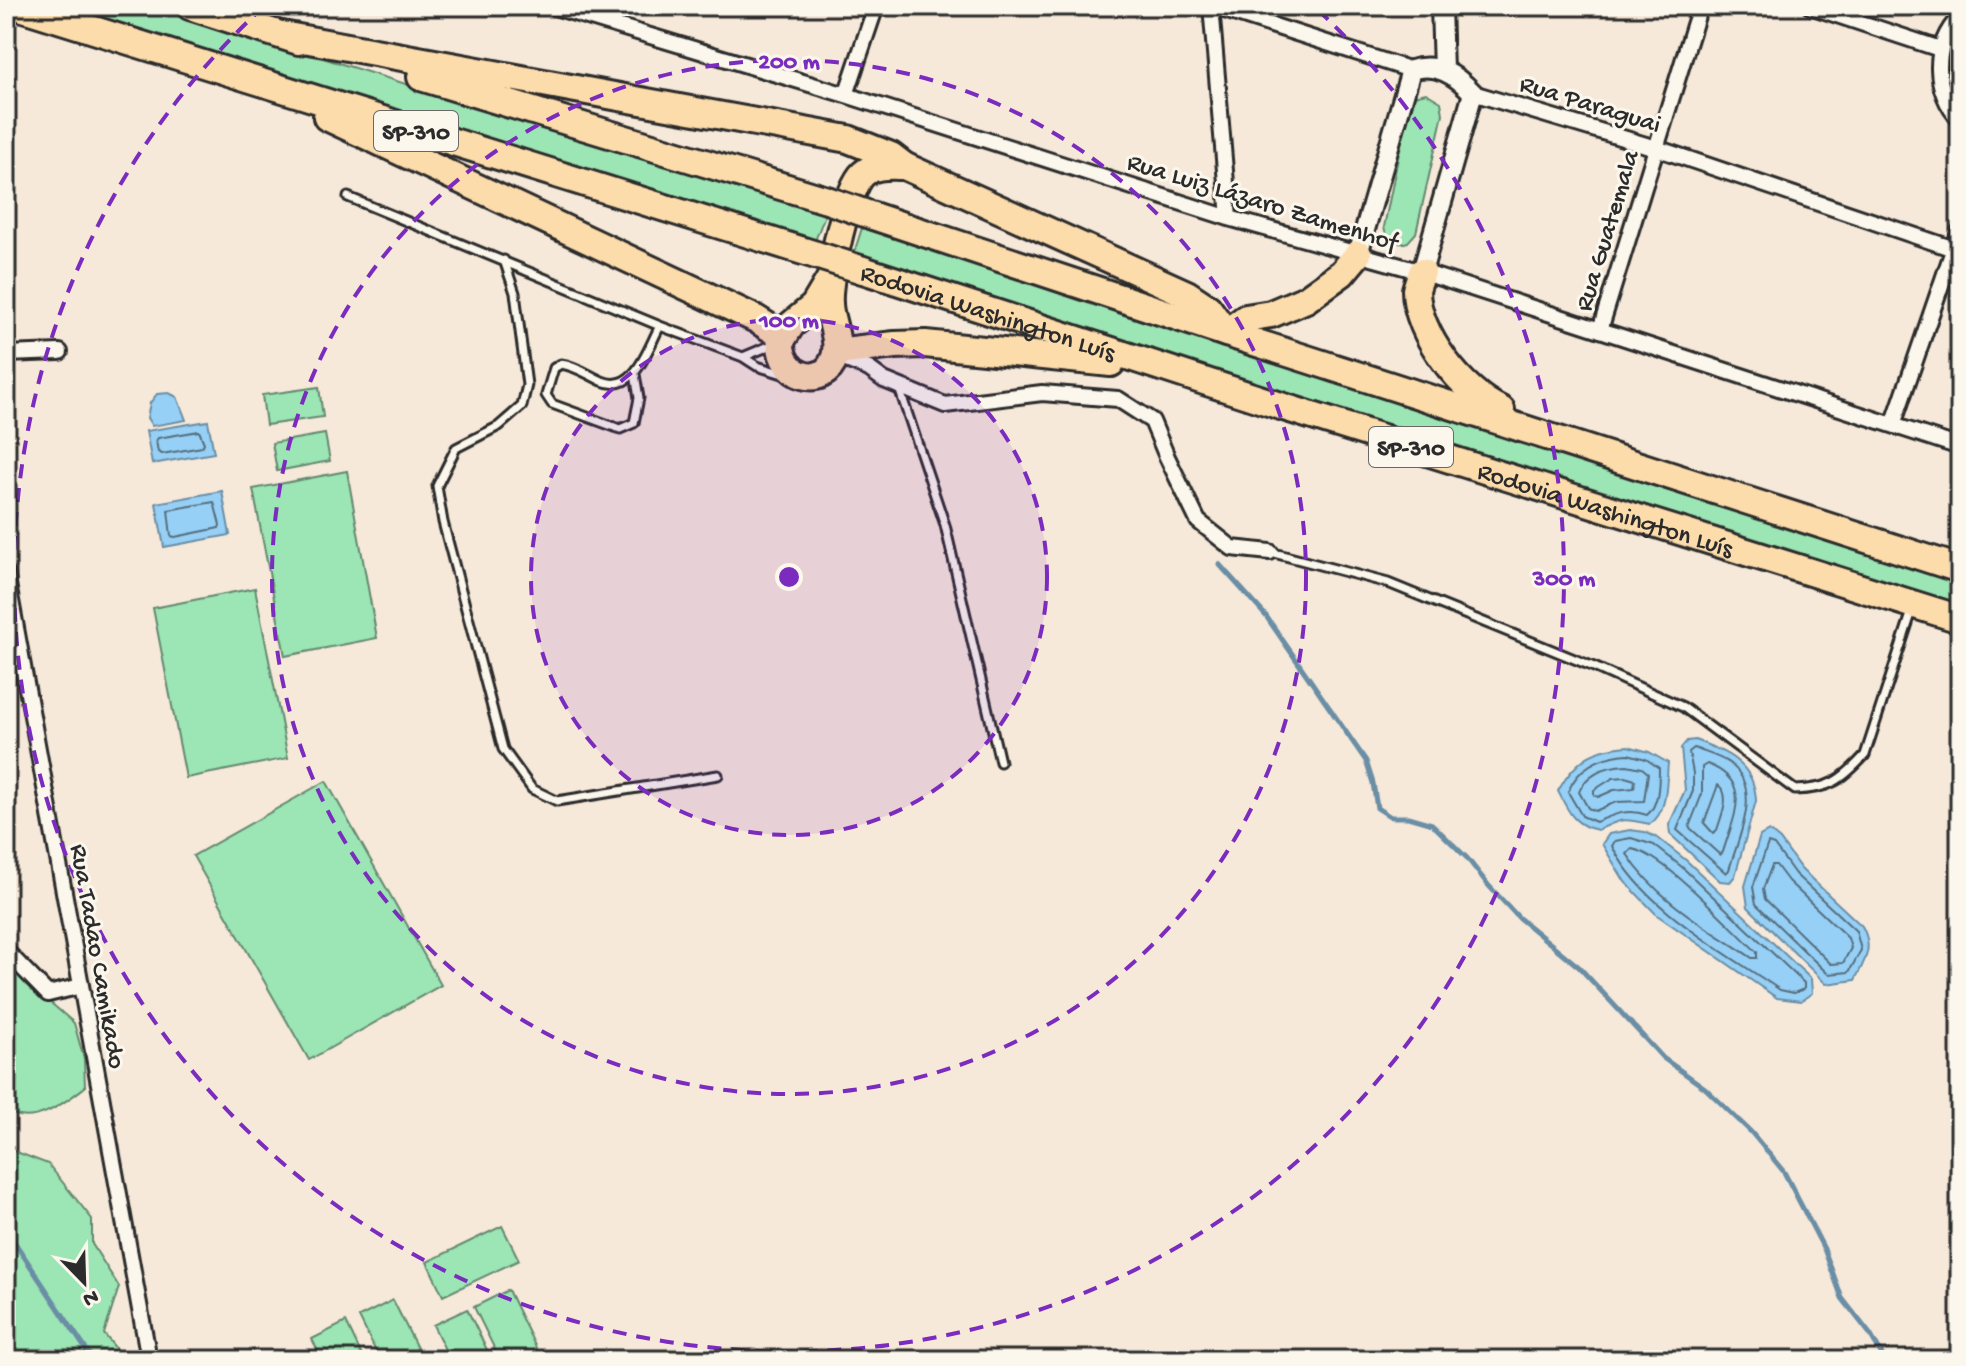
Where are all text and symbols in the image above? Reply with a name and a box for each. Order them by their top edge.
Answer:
text: 200 m [758,49,820,78]
street label: Rua Paraguai [1515,70,1664,142]
road number: SP-310 [374,111,458,151]
street label: Rua Guatemala [1570,146,1649,315]
street label: Rua Luiz Lázaro Zamenhof [1123,148,1403,261]
street label: Rodovia Washington Luís [856,259,1120,371]
text: 100 m [758,308,819,337]
road number: SP-310 [1369,427,1453,467]
street label: Rodovia Washington Luís [1473,458,1737,567]
centre of rings [775,563,803,591]
text: 300 m [1532,566,1595,595]
street label: Rua Tadao Camikado [61,842,131,1072]
north arrow [44,1242,124,1322]
text: N [79,1282,102,1312]

